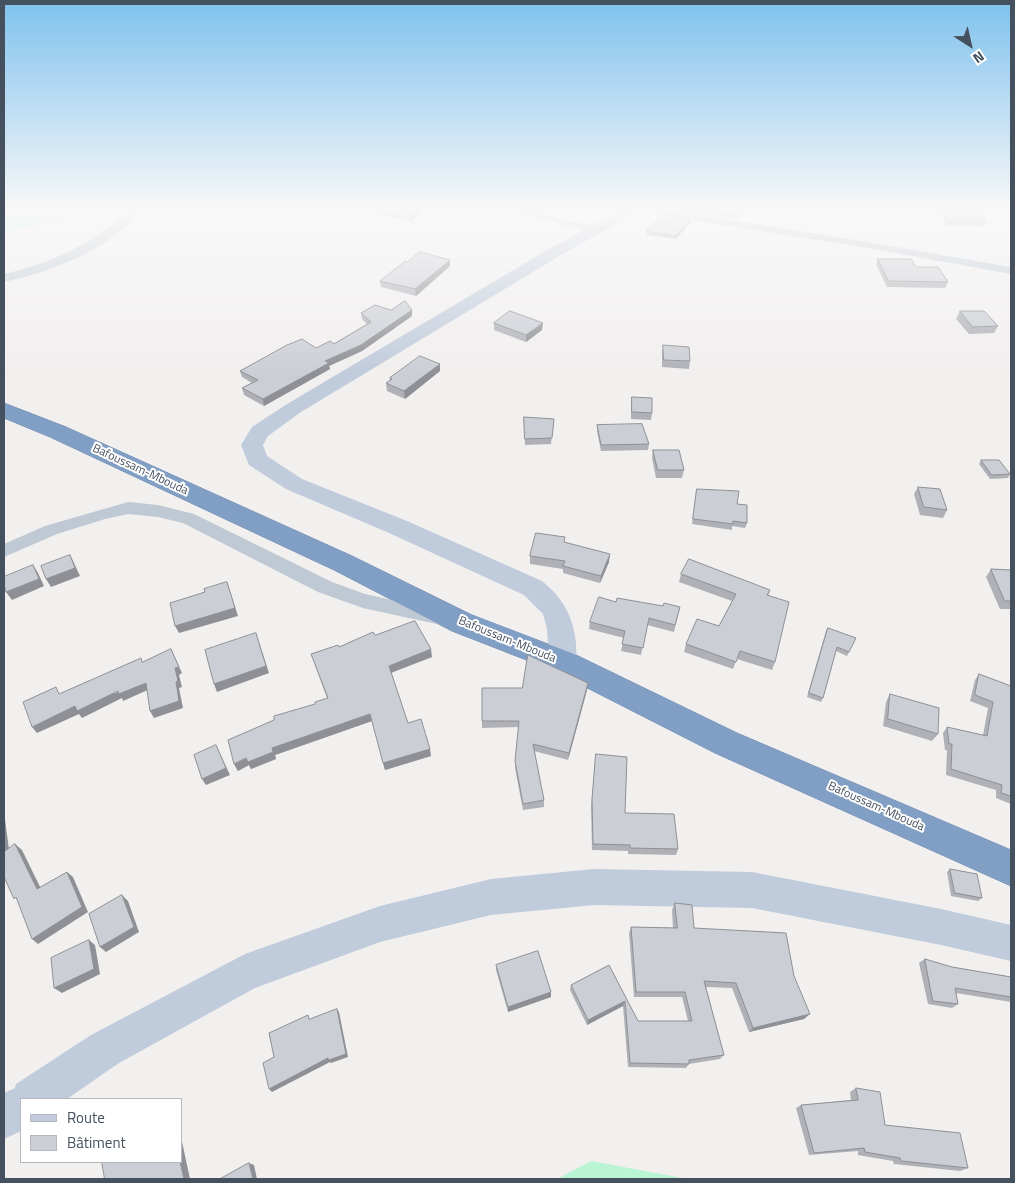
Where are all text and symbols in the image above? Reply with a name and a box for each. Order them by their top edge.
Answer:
north arrow [945,20,995,70]
text: N [969,46,989,69]
street label: Bafoussam-Mbouda [90,442,190,498]
street label: Bafoussam-Mbouda [456,614,558,666]
street label: Bafoussam-Mbouda [826,779,926,835]
legend [20,1098,182,1163]
text: Route [67,1106,105,1129]
text: Bâtiment [67,1131,126,1154]

